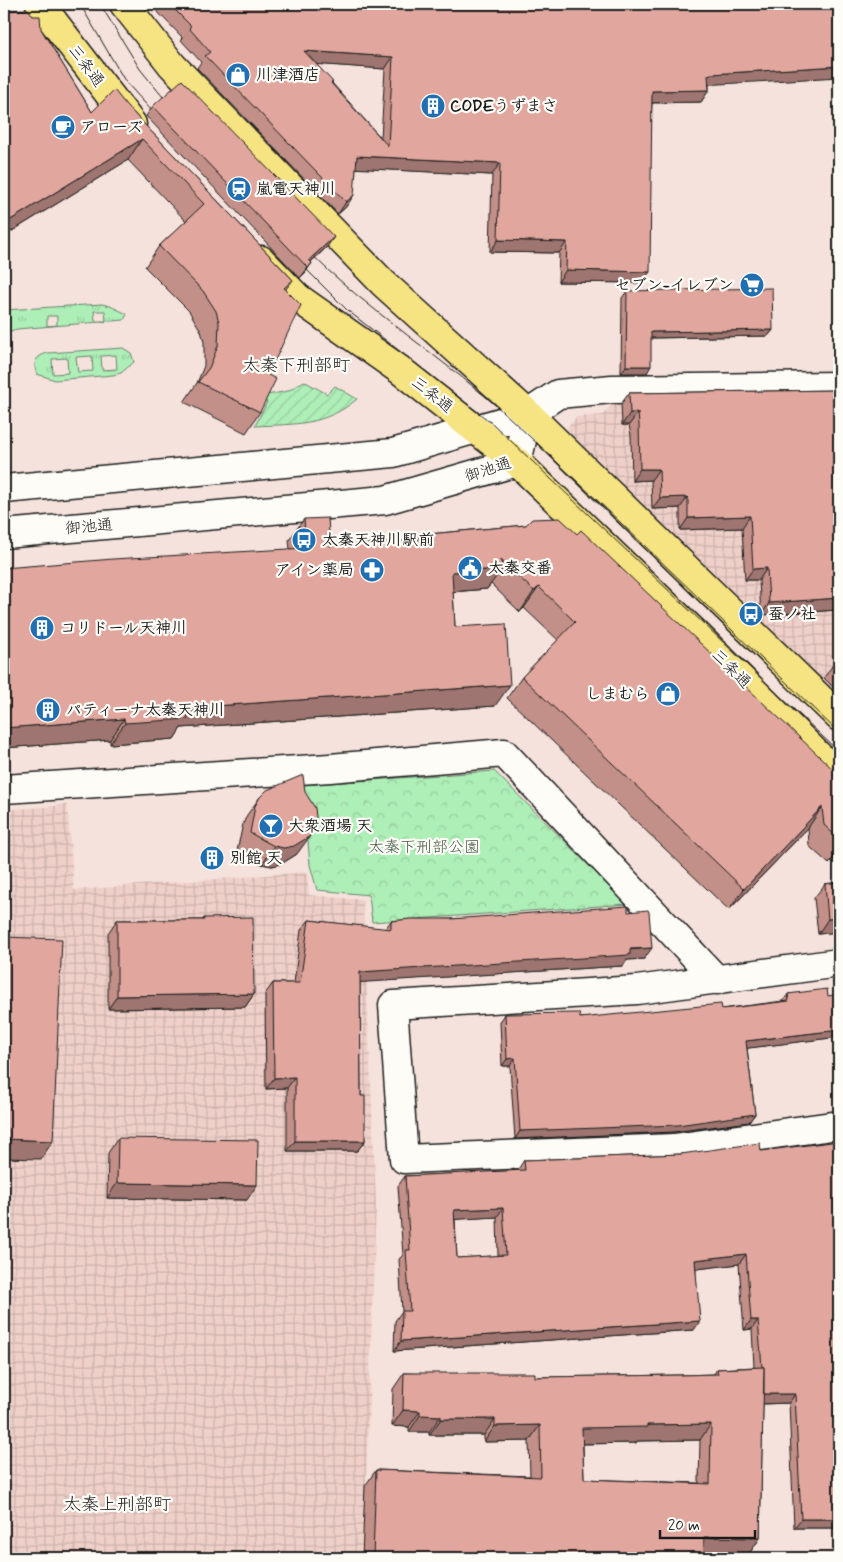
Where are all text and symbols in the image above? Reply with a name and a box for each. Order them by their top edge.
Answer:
street label: 三条通 [63,41,109,91]
shop icon: 川津酒店 [225,62,251,88]
place label: 川津酒店 [256,65,320,86]
building icon: CODEうずまさ [420,93,446,119]
place label: CODEうずまさ [450,96,558,117]
cafe icon: アローズ [50,114,76,140]
place label: アローズ [80,117,143,138]
station icon: 嵐電天神川 [226,176,252,202]
place label: 嵐電天神川 [256,179,336,200]
supermarket icon: セブン-イレブン [739,272,765,298]
place label: セブン-イレブン [615,275,734,296]
district label: 太秦下刑部町 [242,354,350,378]
street label: 三条通 [407,372,457,418]
street label: 御池通 [462,453,514,487]
street label: 御池通 [64,514,114,540]
bus stop icon: 太秦天神川駅前 [291,527,317,553]
place label: 太秦天神川駅前 [322,530,434,551]
public building icon: 太秦交番 [457,555,483,581]
pharmacy icon: アイン薬局 [359,557,385,583]
place label: 太秦交番 [488,558,552,579]
place label: アイン薬局 [275,560,354,581]
bus stop icon: 蚕ノ社 [738,601,764,627]
place label: 蚕ノ社 [768,604,816,625]
building icon: コリドール天神川 [29,615,55,641]
place label: コリドール天神川 [60,618,187,639]
street label: 三条通 [707,645,755,693]
shop icon: しまむら [655,681,681,707]
place label: しまむら [586,684,650,705]
building icon: パティーナ太秦天神川 [35,697,61,723]
place label: パティーナ太秦天神川 [66,700,225,721]
bar icon: 大衆酒場 天 [258,813,284,839]
place label: 大衆酒場 天 [288,816,372,837]
park label: 太秦下刑部公園 [368,837,480,858]
building icon: 別館 天 [199,845,225,871]
place label: 別館 天 [230,848,282,869]
district label: 太秦上刑部町 [63,1493,171,1517]
scale bar [660,1507,756,1539]
text: 20 m [668,1516,700,1536]

